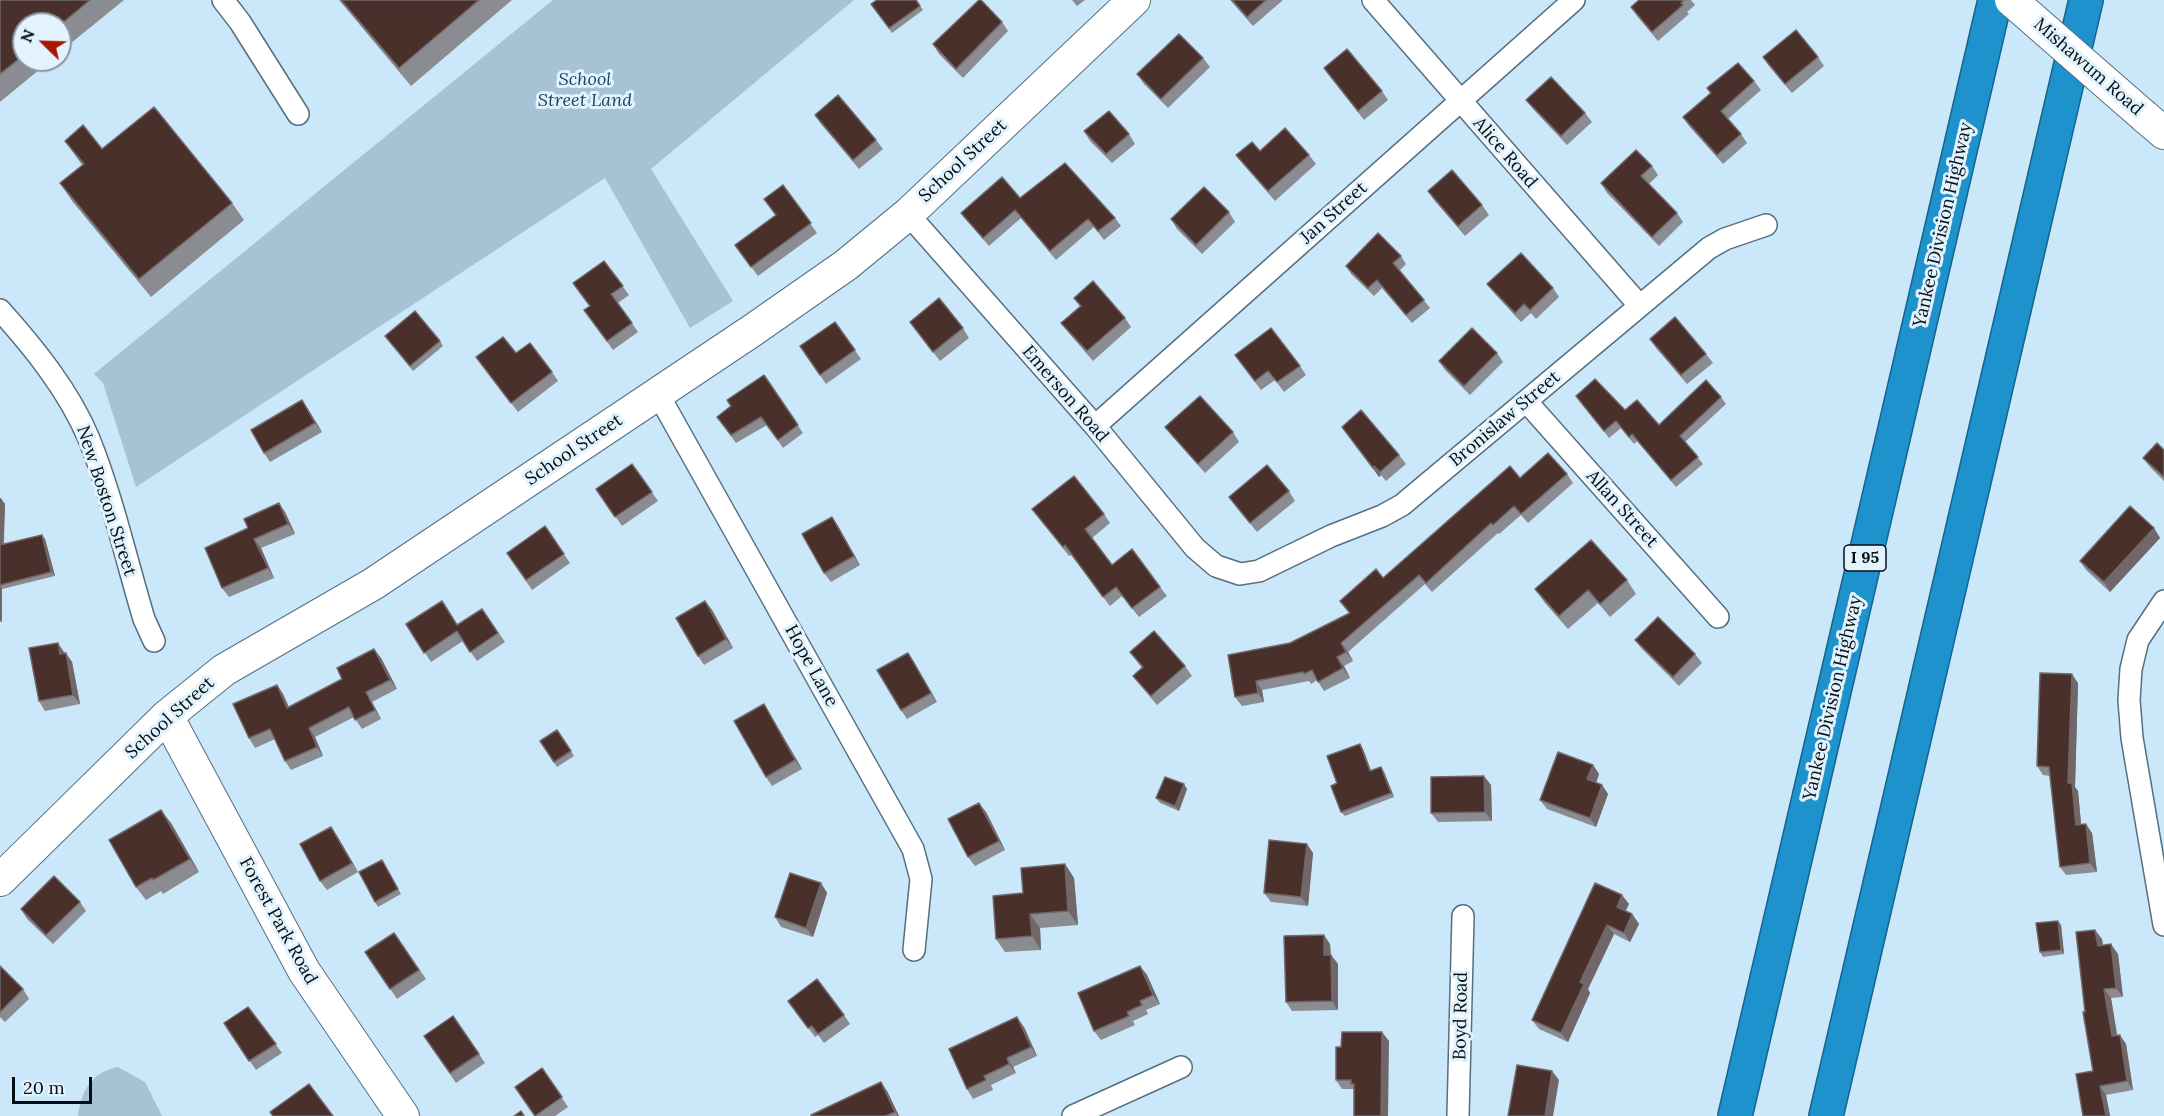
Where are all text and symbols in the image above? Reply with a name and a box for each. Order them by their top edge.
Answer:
north arrow [12,12,72,72]
street label: Mishawum Road [2029,14,2147,120]
text: N [16,26,39,45]
park label: School Street Land [538,69,632,112]
street label: Alice Road [1468,113,1542,193]
street label: School Street [915,115,1011,207]
street label: Yankee Division Highway [1909,120,1977,330]
street label: Jan Street [1296,177,1372,249]
street label: Emerson Road [1017,341,1113,447]
street label: Bronislaw Street [1445,366,1565,472]
street label: School Street [521,410,627,490]
street label: New Boston Street [72,423,140,579]
street label: Allan Street [1582,466,1662,552]
road number: I 95 [1844,545,1886,571]
street label: Yankee Division Highway [1799,593,1867,803]
street label: Hope Lane [780,621,842,711]
street label: School Street [121,672,219,764]
street label: Forest Park Road [234,854,322,988]
street label: Boyd Road [1449,972,1473,1060]
scale bar [15,1065,94,1103]
text: 20 m [23,1076,65,1099]

